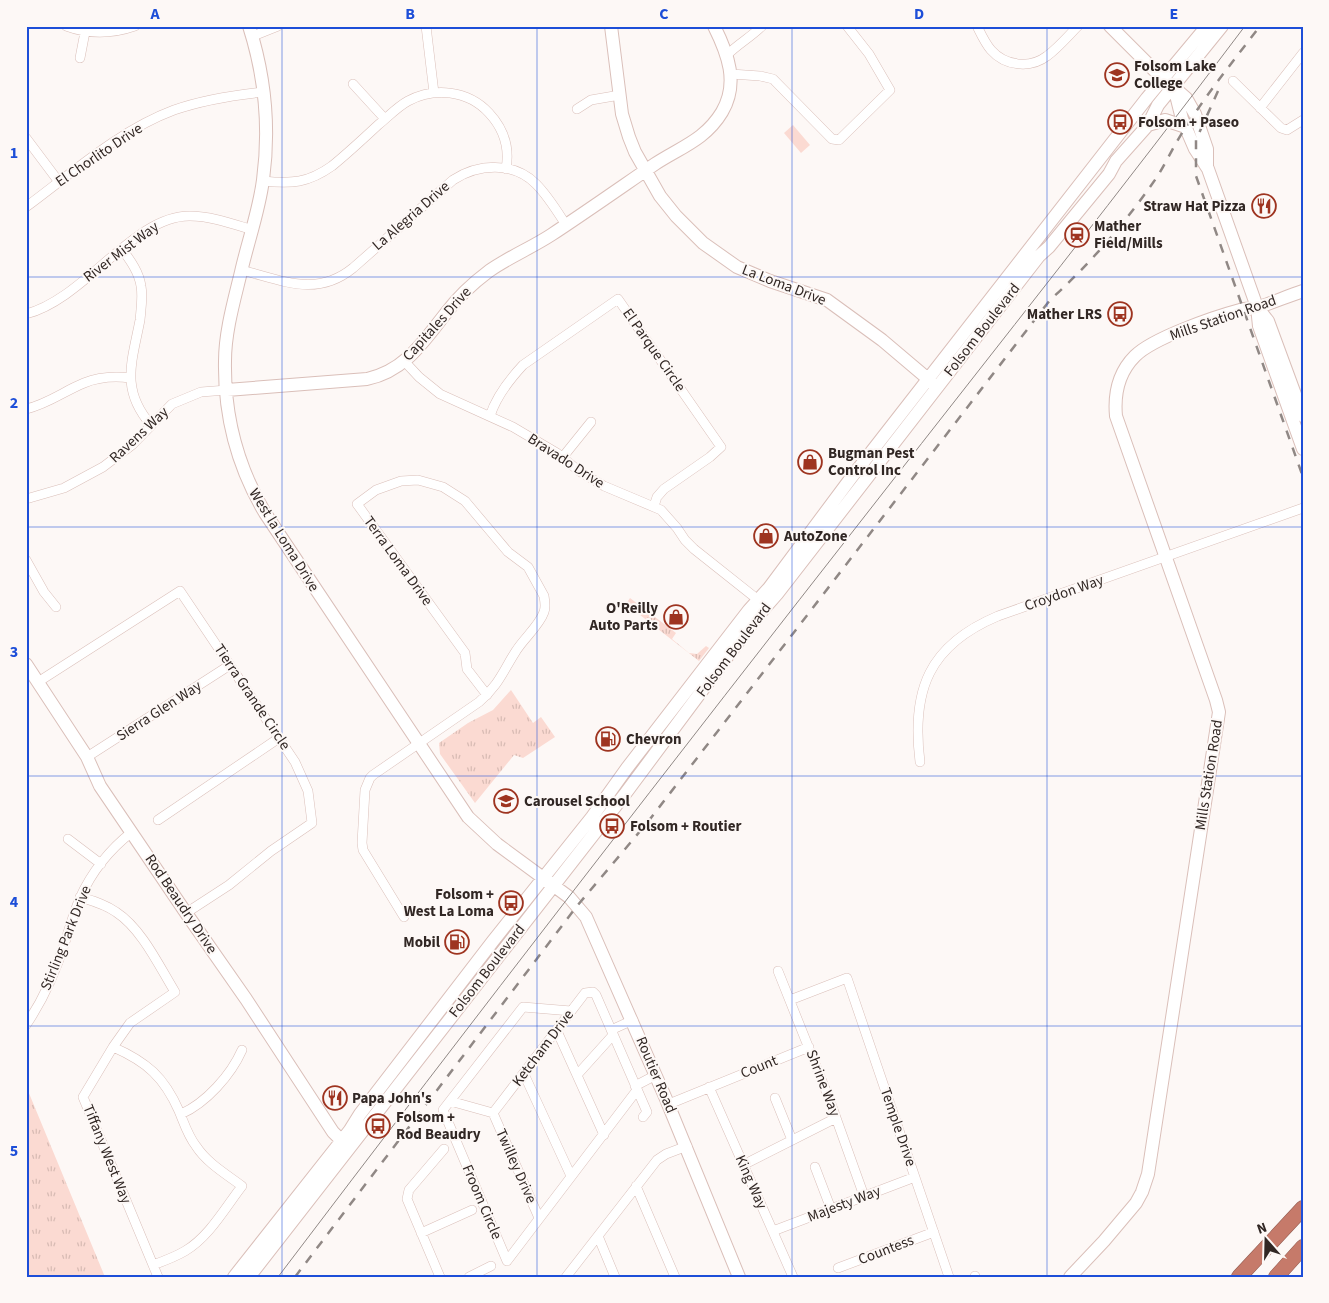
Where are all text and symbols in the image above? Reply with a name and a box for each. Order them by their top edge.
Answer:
text: A [149,3,160,25]
text: B [405,3,415,25]
text: C [659,3,669,25]
text: D [914,3,924,25]
text: E [1170,3,1178,25]
place label: Folsom Lake College [1134,56,1217,94]
school or university icon: Folsom Lake College [1104,62,1130,88]
bus stop icon: Folsom + Paseo [1107,109,1133,135]
place label: Folsom + Paseo [1138,112,1239,133]
street label: El Chorlito Drive [51,118,147,192]
text: 1 [10,142,18,164]
street label: La Alegria Drive [368,176,454,256]
restaurant icon: Straw Hat Pizza [1251,193,1277,219]
place label: Straw Hat Pizza [1143,196,1246,217]
place label: Mather Field/Mills [1094,216,1163,254]
street label: River Mist Way [79,217,163,287]
station icon: Mather Field/Mills [1064,222,1090,248]
street label: La Loma Drive [739,259,829,311]
street label: Folsom Boulevard [939,279,1025,381]
street label: Capitales Drive [398,282,476,366]
street label: Mills Station Road [1167,290,1279,346]
bus stop icon: Mather LRS [1107,301,1133,327]
street label: El Parque Circle [617,304,691,396]
place label: Mather LRS [1027,304,1102,325]
text: 2 [10,392,18,414]
street label: Ravens Way [105,402,173,468]
street label: Bravado Drive [524,428,608,494]
place label: Bugman Pest Control Inc [828,443,915,481]
shop icon: Bugman Pest Control Inc [797,449,823,475]
street label: West la Loma Drive [244,484,324,596]
street label: Terra Loma Drive [358,512,438,610]
shop icon: AutoZone [753,523,779,549]
place label: AutoZone [783,526,848,547]
street label: Croydon Way [1022,570,1106,616]
place label: O'Reilly Auto Parts [589,598,658,636]
street label: Folsom Boulevard [692,599,776,701]
shop icon: O'Reilly Auto Parts [663,604,689,630]
street label: Tierra Grande Circle [209,640,295,754]
text: 3 [10,641,18,663]
street label: Sierra Glen Way [112,676,206,746]
street label: Mills Station Road [1190,718,1228,832]
fuel station icon: Chevron [595,726,621,752]
place label: Chevron [626,729,682,750]
school or university icon: Carousel School [493,788,519,814]
place label: Carousel School [524,791,631,812]
bus stop icon: Folsom + Routier [599,813,625,839]
place label: Folsom + Routier [630,816,741,837]
street label: Rod Beaudry Drive [140,850,222,958]
street label: Stirling Park Drive [35,882,97,994]
place label: Folsom + West La Loma [404,884,494,922]
bus stop icon: Folsom + West La Loma [498,890,524,916]
text: 4 [10,891,19,913]
street label: Folsom Boulevard [444,920,530,1022]
fuel station icon: Mobil [444,929,470,955]
place label: Mobil [403,932,441,953]
street label: Ketcham Drive [507,1005,579,1091]
street label: Routier Road [630,1033,682,1117]
street label: Shrine Way [801,1047,845,1119]
street label: Count [737,1050,781,1084]
restaurant icon: Papa John's [322,1085,348,1111]
street label: Temple Drive [875,1085,921,1169]
place label: Papa John's [352,1088,432,1109]
street label: Tiffany West Way [78,1101,136,1207]
place label: Folsom + Rod Beaudry [396,1107,481,1145]
bus stop icon: Folsom + Rod Beaudry [365,1113,391,1139]
street label: Twilley Drive [490,1125,542,1207]
text: 5 [10,1140,18,1162]
street label: King Way [730,1152,772,1212]
street label: Froom Circle [457,1161,507,1243]
street label: Majesty Way [804,1180,884,1228]
north arrow [1242,1216,1292,1266]
text: N [1254,1218,1270,1240]
street label: Countess [855,1230,917,1270]

